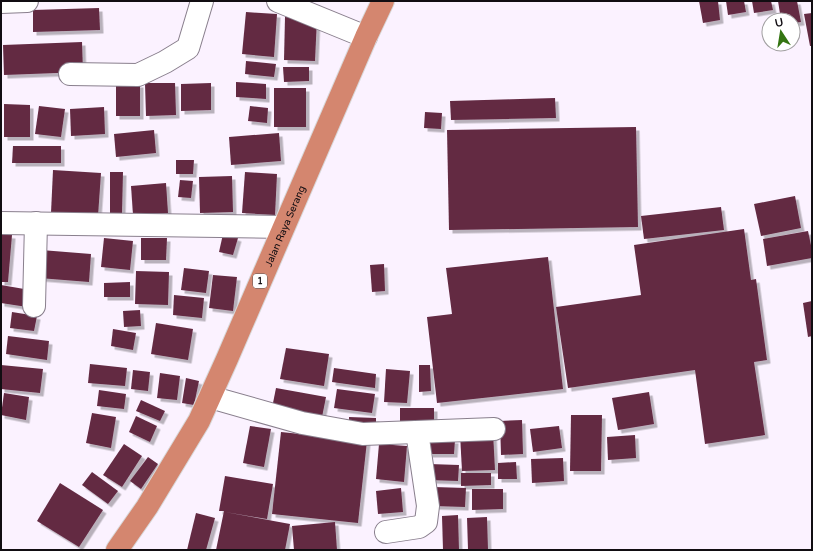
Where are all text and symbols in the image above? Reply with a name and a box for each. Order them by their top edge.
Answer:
north arrow [761,12,801,52]
text: U [774,15,784,30]
street label: Jalan Raya Serang [263,184,308,269]
road number: 1 [253,274,267,288]

